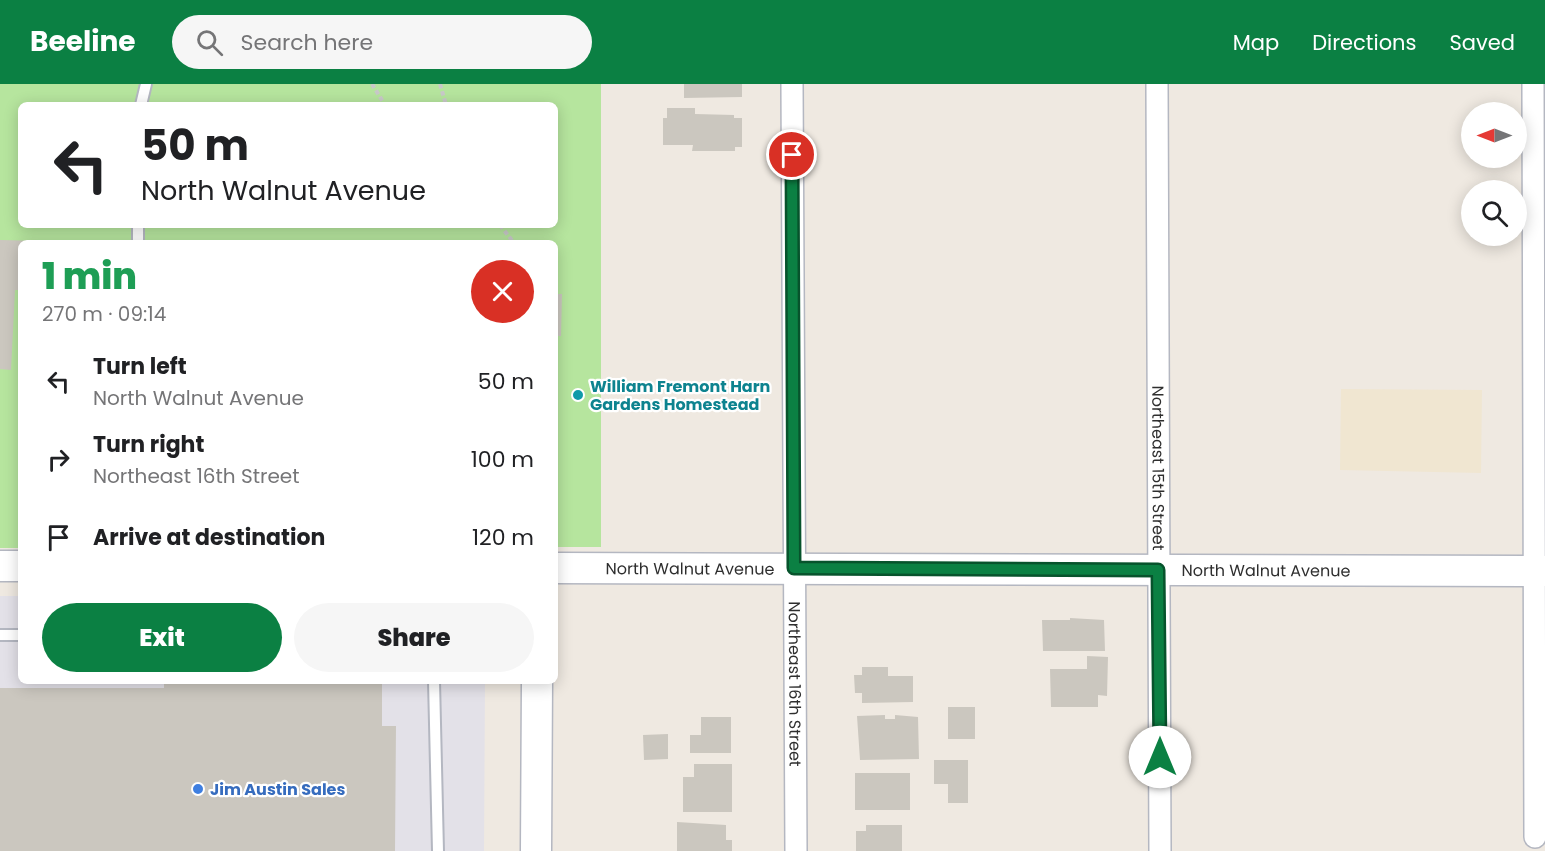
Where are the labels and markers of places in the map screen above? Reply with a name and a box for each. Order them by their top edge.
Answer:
pin [766,129,817,180]
place label: William Fremont Harn Gardens Homestead [590,375,770,416]
marker: William Fremont Harn Gardens Homestead [571,388,585,402]
place label: Jim Austin Sales [210,778,345,801]
marker: Jim Austin Sales [191,782,205,796]

